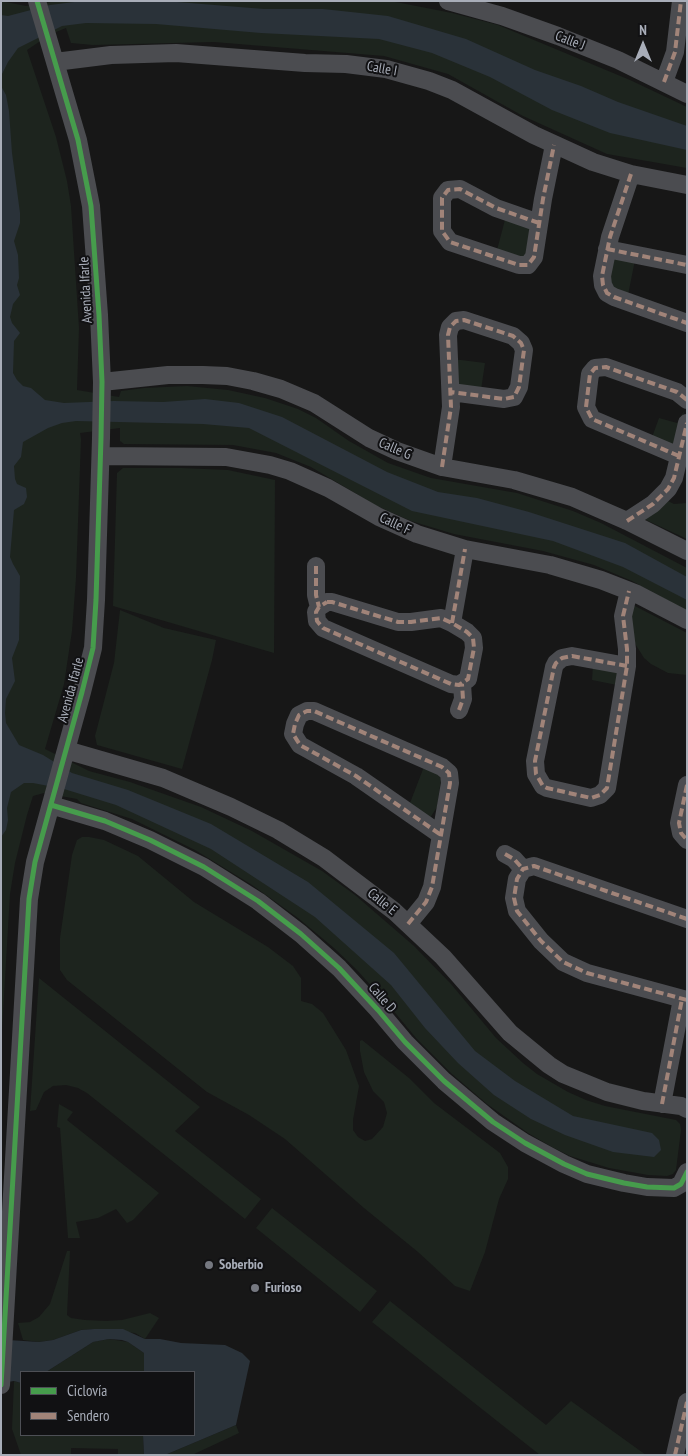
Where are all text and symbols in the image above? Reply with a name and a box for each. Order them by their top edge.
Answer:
north arrow [618,20,668,70]
text: N [639,21,647,39]
street label: Calle J [553,28,587,54]
street label: Calle I [366,58,398,80]
street label: Avenida Ifarle [76,256,96,324]
street label: Calle G [376,435,414,463]
street label: Calle F [377,509,413,539]
street label: Avenida Ifarle [54,656,88,724]
street label: Calle E [364,885,400,919]
street label: Calle D [364,979,400,1017]
place label: Soberbio [219,1257,263,1273]
marker: Soberbio [203,1259,215,1271]
place label: Furioso [265,1280,302,1296]
marker: Furioso [249,1282,261,1294]
legend [20,1371,195,1436]
text: Ciclovía [67,1381,107,1400]
text: Sendero [67,1406,109,1425]

